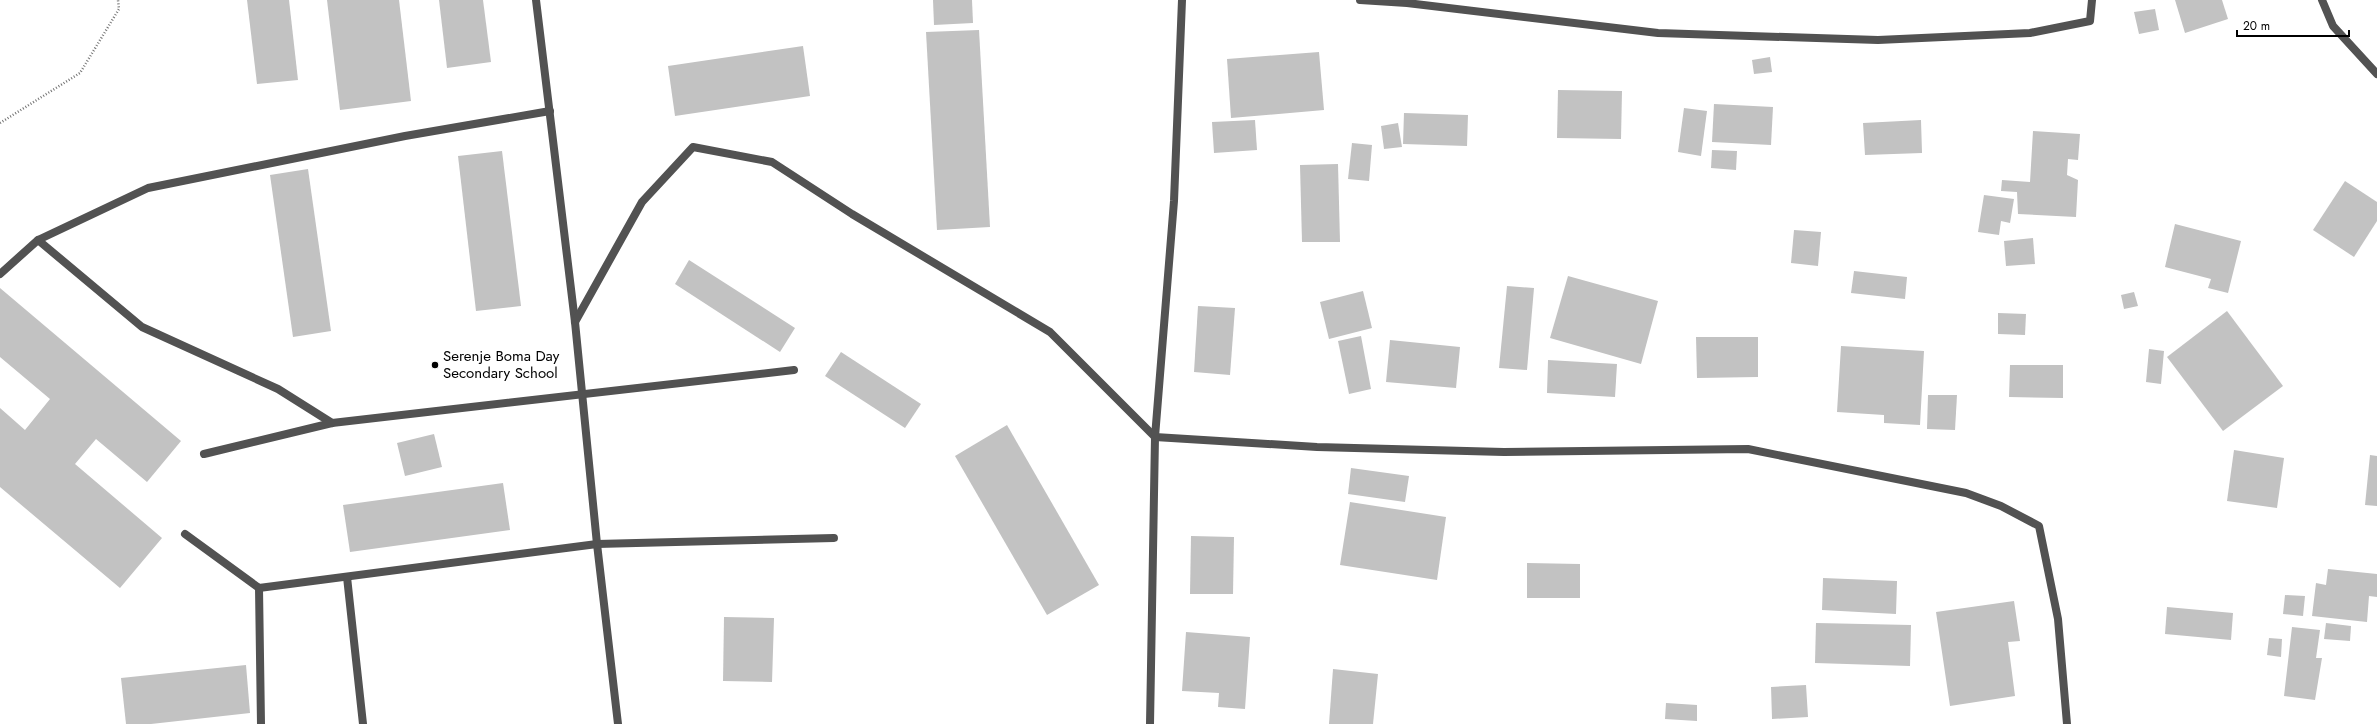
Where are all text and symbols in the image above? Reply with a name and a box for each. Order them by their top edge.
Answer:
scale bar [2237,12,2349,38]
text: 20 m [2243,17,2270,35]
place label: Serenje Boma Day Secondary School [443,345,560,384]
marker: Serenje Boma Day Secondary School [430,360,440,370]

